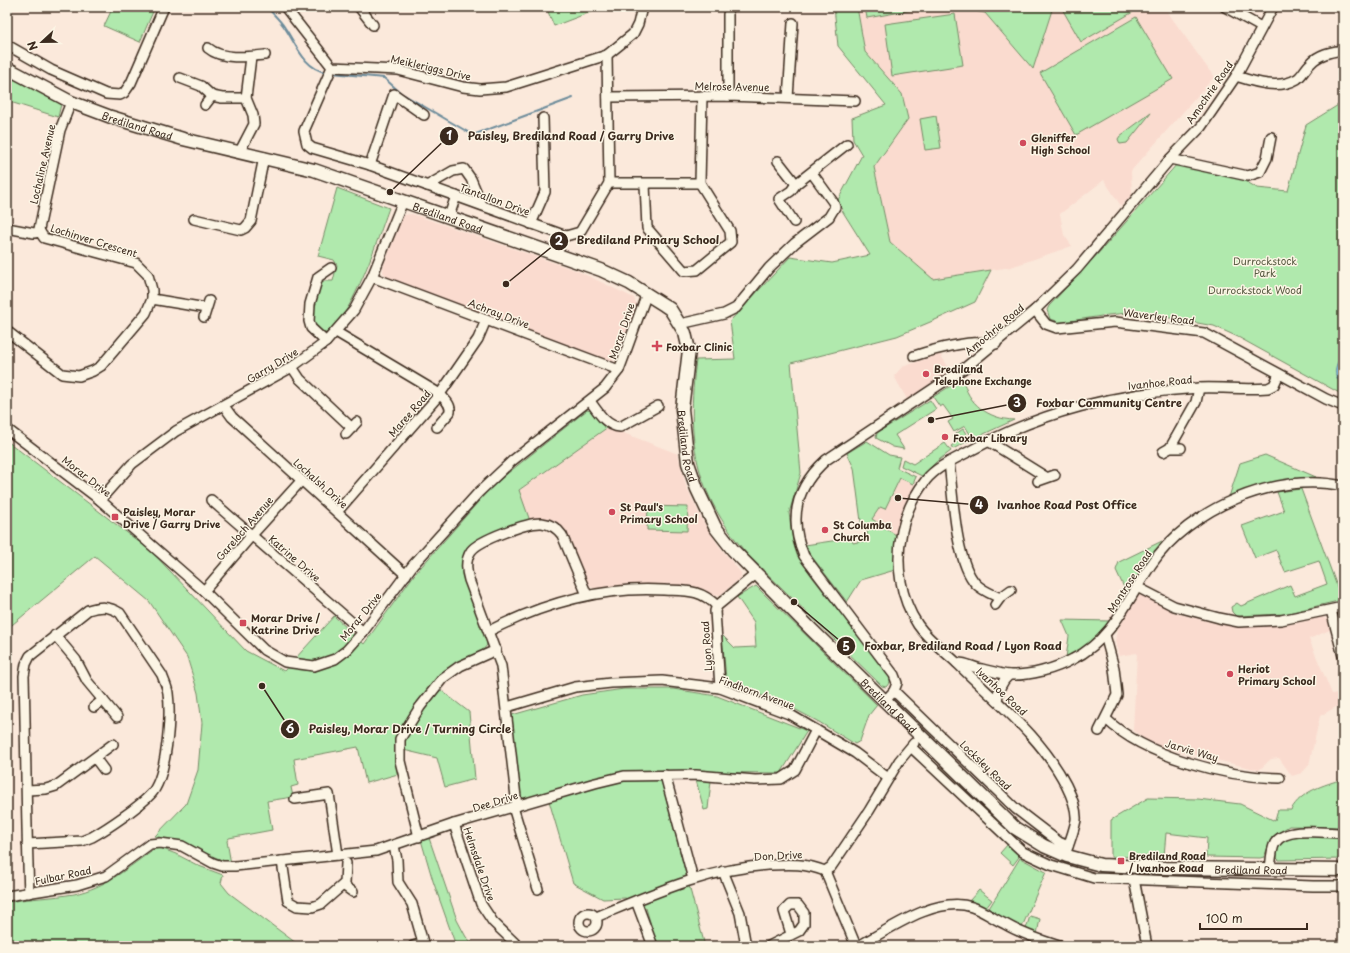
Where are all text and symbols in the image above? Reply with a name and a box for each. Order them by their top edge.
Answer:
north arrow [22,22,62,62]
text: N [23,38,42,53]
street label: Meikleriggs Drive [389,50,473,84]
street label: Amochrie Road [1182,58,1236,126]
street label: Melrose Avenue [694,78,770,94]
street label: Brediland Road [100,107,175,143]
street label: Lochaline Avenue [26,122,59,205]
callout: Paisley, Brediland Road / Garry Drive [439,124,684,147]
text: 1 [446,126,452,144]
text: Paisley, Brediland Road / Garry Drive [468,127,674,144]
place label: Gleniffer High School [1031,130,1090,157]
marker: Gleniffer High School [1018,138,1028,148]
street label: Tantallon Drive [458,179,532,219]
street label: Brediland Road [411,198,485,236]
street label: Lochinver Crescent [49,220,139,260]
callout: Brediland Primary School [549,229,728,252]
text: 2 [555,231,564,249]
text: Brediland Primary School [577,231,719,248]
park label: Durrockstock Park [1233,253,1297,280]
park label: Durrockstock Wood [1208,282,1302,297]
street label: Achray Drive [466,294,532,332]
street label: Morar Drive [604,300,638,361]
street label: Amochrie Road [961,300,1027,358]
street label: Waverley Road [1122,304,1196,329]
place label: Foxbar Clinic [666,339,733,354]
marker: Foxbar Clinic [651,340,663,352]
street label: Garry Drive [243,344,301,386]
place label: Brediland Telephone Exchange [934,361,1032,388]
marker: Brediland Telephone Exchange [921,369,931,379]
street label: Ivanhoe Road [1127,371,1193,393]
street label: Maree Road [384,386,434,440]
callout: Foxbar Community Centre [1007,392,1190,415]
text: 3 [1013,393,1021,411]
text: Foxbar Community Centre [1036,394,1182,411]
street label: Brediland Road [675,409,702,484]
place label: Foxbar Library [953,430,1028,445]
marker: Foxbar Library [940,432,950,442]
street label: Morar Drive [59,452,115,500]
street label: Lochalsh Drive [290,454,352,512]
street label: Gareloch Avenue [212,492,277,563]
callout: Ivanhoe Road Post Office [969,493,1145,516]
text: 4 [975,495,983,513]
text: Ivanhoe Road Post Office [997,496,1137,513]
place label: St Paul's Primary School [620,499,698,526]
place label: Paisley, Morar Drive / Garry Drive [123,504,221,531]
marker: St Paul's Primary School [607,507,617,517]
marker: Paisley, Morar Drive / Garry Drive [110,512,120,522]
place label: St Columba Church [833,517,892,544]
marker: St Columba Church [820,525,830,535]
street label: Katrine Drive [266,531,324,585]
street label: Montrose Road [1103,547,1155,615]
street label: Morar Drive [336,588,385,644]
place label: Morar Drive / Katrine Drive [251,610,321,637]
marker: Morar Drive / Katrine Drive [238,618,248,628]
street label: Lyon Road [697,620,716,672]
callout: Foxbar, Brediland Road / Lyon Road [836,635,1071,658]
text: 5 [842,637,850,655]
text: Foxbar, Brediland Road / Lyon Road [864,637,1062,654]
place label: Heriot Primary School [1238,661,1316,688]
street label: Ivanhoe Road [973,663,1031,719]
marker: Heriot Primary School [1225,669,1235,679]
street label: Findhorn Avenue [717,671,797,713]
street label: Brediland Road [858,674,921,736]
callout: Paisley, Morar Drive / Turning Circle [280,717,519,740]
text: 6 [286,719,295,737]
text: Paisley, Morar Drive / Turning Circle [309,720,512,737]
street label: Jarvie Way [1164,735,1220,765]
street label: Locksley Road [957,737,1015,793]
street label: Dee Drive [470,787,520,815]
street label: Helmsdale Drive [460,825,500,903]
street label: Don Drive [753,846,803,864]
place label: Brediland Road / Ivanhoe Road [1128,848,1206,875]
marker: Brediland Road / Ivanhoe Road [1116,856,1126,866]
street label: Brediland Road [1214,861,1288,877]
street label: Fulbar Road [33,862,93,888]
scale bar [1200,905,1307,931]
text: 100 m [1206,909,1243,927]

